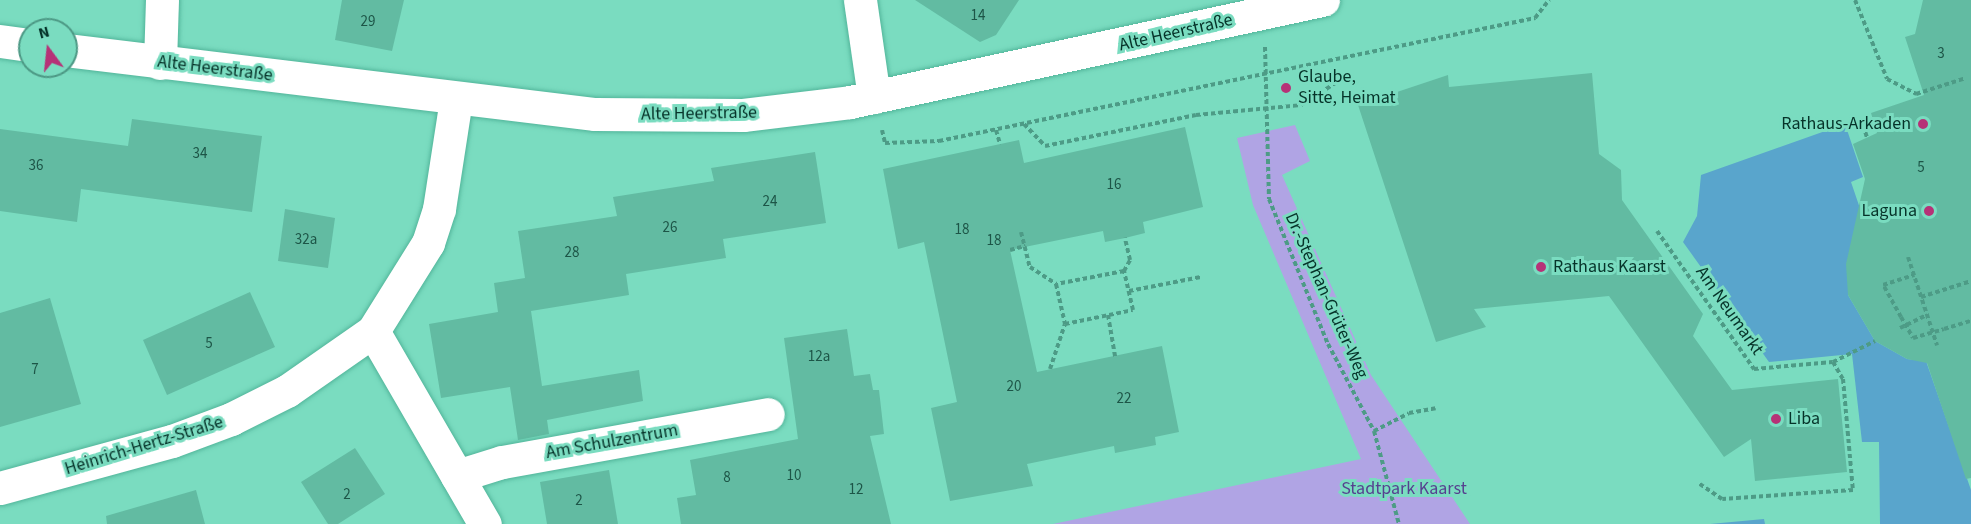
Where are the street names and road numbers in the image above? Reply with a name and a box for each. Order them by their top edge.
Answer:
street label: Alte Heerstraße [1117,9,1235,57]
street label: Alte Heerstraße [156,51,274,87]
street label: Alte Heerstraße [641,102,757,126]
street label: Dr.-Stephan-Grüter-Weg [1280,210,1372,382]
street label: Am Neumarkt [1690,262,1768,360]
street label: Heinrich-Hertz-Straße [62,412,226,480]
street label: Am Schulzentrum [544,420,680,464]

